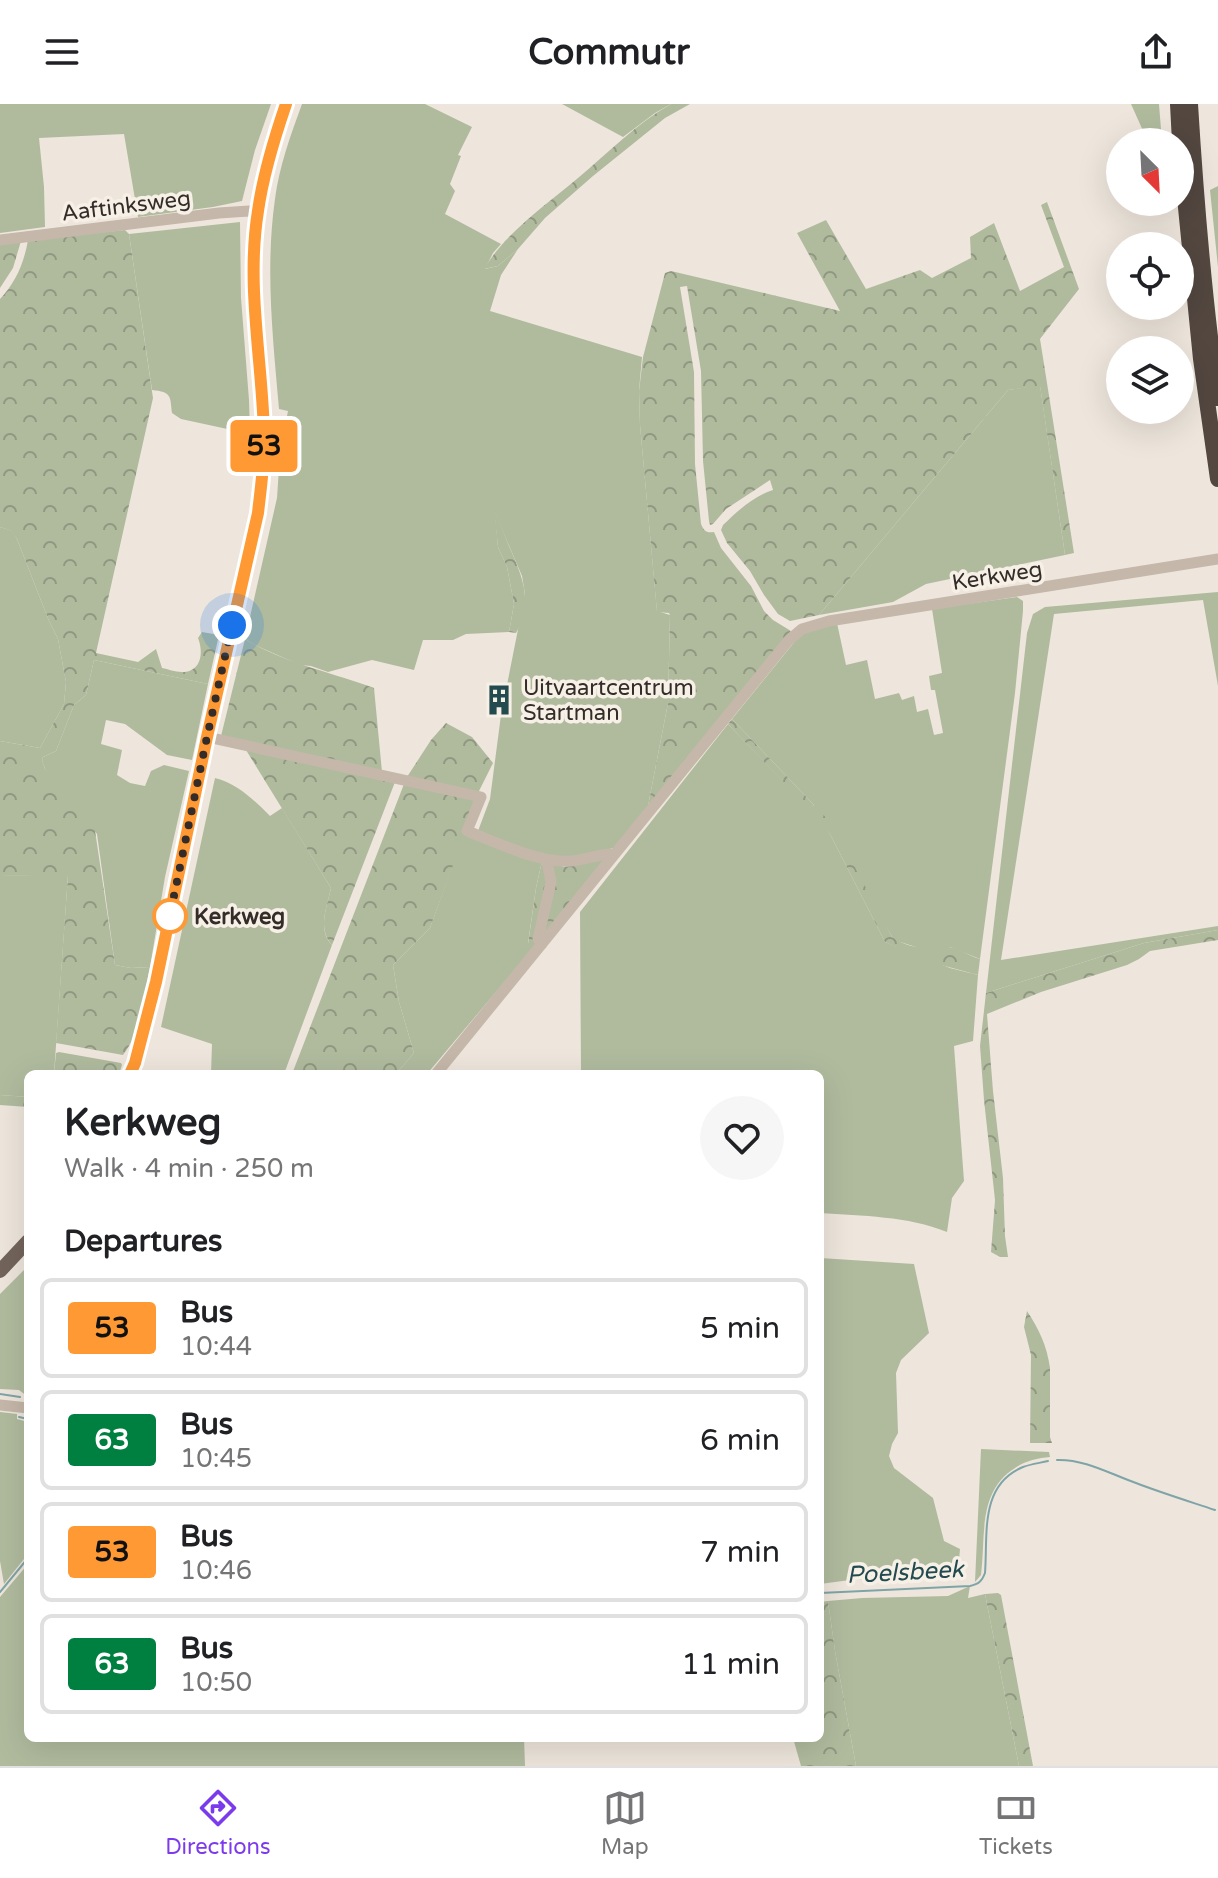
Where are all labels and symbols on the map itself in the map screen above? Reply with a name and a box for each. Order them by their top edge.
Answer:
north arrow [1106,128,1194,216]
street label: Aaftinksweg [60,185,192,227]
line badge: 53 [228,420,300,472]
street label: Kerkweg [950,556,1044,596]
your location [212,605,252,645]
place label: Uitvaartcentrum Startman [523,675,694,726]
building icon: Uitvaartcentrum Startman [482,683,516,717]
marker: Kerkweg [153,899,187,933]
place label: Kerkweg [194,904,285,930]
water label: Poelsbeek [846,1555,966,1590]

